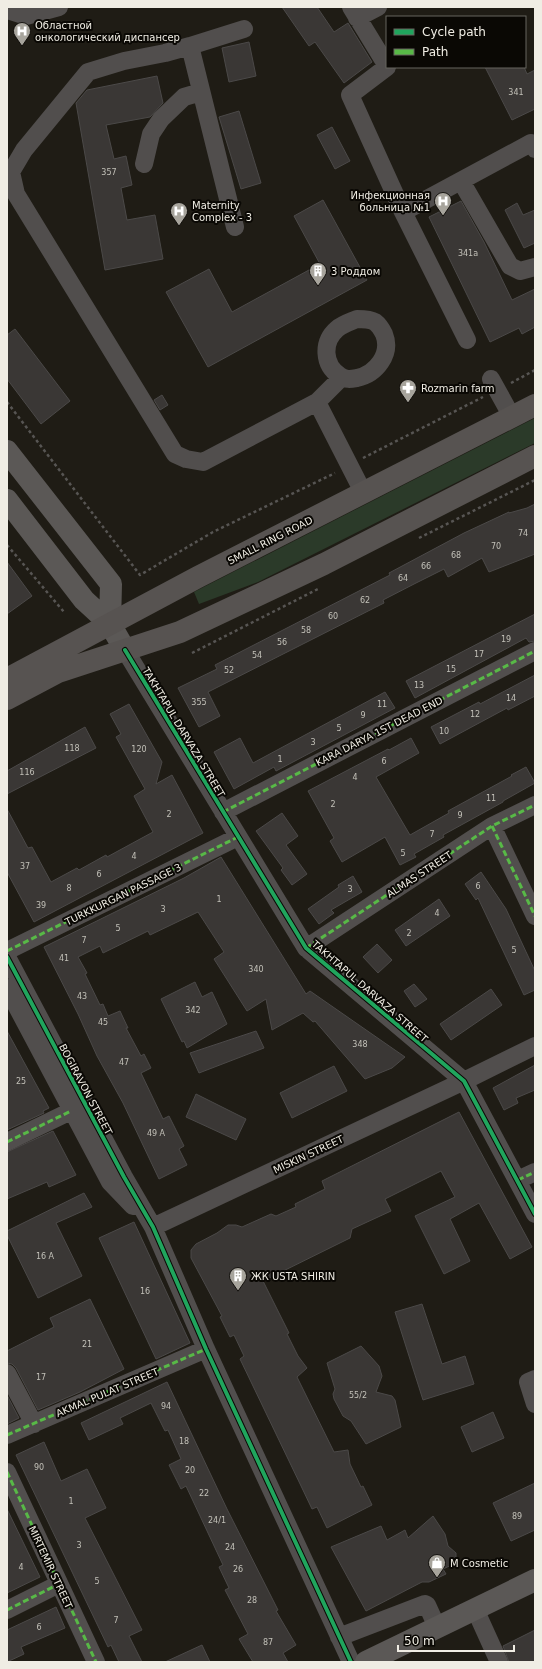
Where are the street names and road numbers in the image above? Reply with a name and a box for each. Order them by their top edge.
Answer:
street label: SMALL RING ROAD [226,514,315,567]
street label: TAKHTAPUL DARVAZA STREET [140,665,227,800]
street label: KАRA DARYA 1ST DEAD END [314,694,445,768]
street label: ALMAS STREET [385,849,455,900]
street label: TURKKURGAN PASSAGE 3 [63,861,183,927]
street label: TAKHTAPUL DARVAZA STREET [309,938,430,1045]
street label: BOGIRAVON STREET [57,1042,115,1137]
street label: MISKIN STREET [271,1133,346,1176]
street label: AKMAL PULAT STREET [54,1366,161,1419]
street label: MIRTEMIR STREET [27,1524,75,1611]

